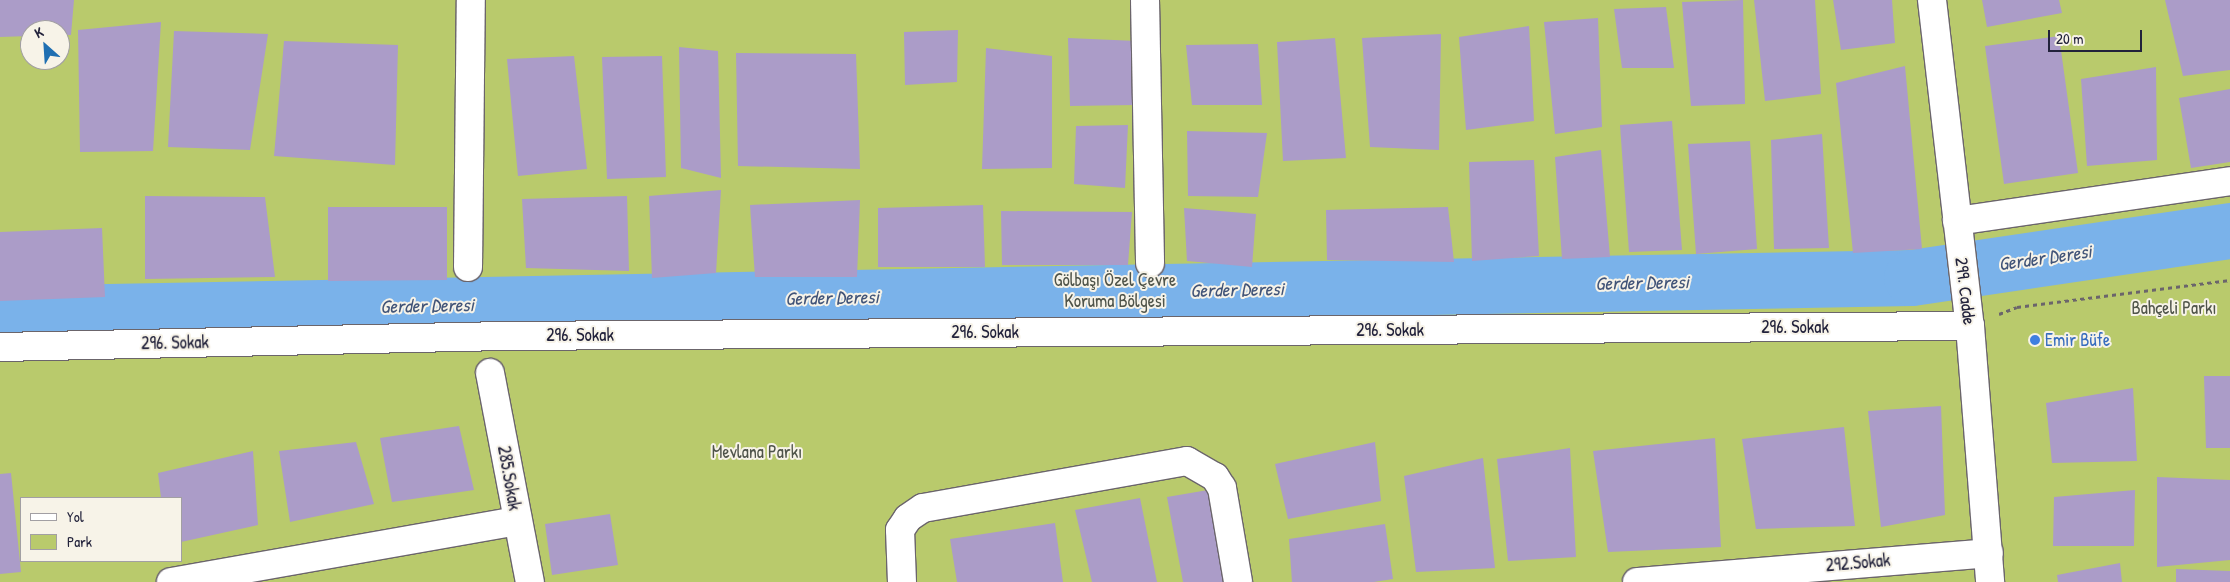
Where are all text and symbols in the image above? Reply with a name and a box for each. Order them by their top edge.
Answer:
north arrow [20,20,70,70]
scale bar [2050,20,2144,52]
text: K [31,22,46,42]
text: 20 m [2056,28,2083,49]
water label: Gerder Deresi [1997,240,2093,276]
street label: 299. Cadde [1950,256,1980,326]
park label: Gölbaşı Özel Çevre Koruma Bölgesi [1054,270,1176,312]
water label: Gerder Deresi [1595,271,1689,295]
water label: Gerder Deresi [1190,278,1284,302]
water label: Gerder Deresi [785,286,879,310]
water label: Gerder Deresi [380,294,474,318]
park label: Bahçeli Parkı [2132,297,2216,319]
street label: 296. Sokak [1761,316,1829,338]
street label: 296. Sokak [1356,319,1424,341]
street label: 296. Sokak [951,321,1019,343]
street label: 296. Sokak [546,324,614,346]
place label: Emir Büfe [2045,329,2110,351]
street label: 296. Sokak [141,332,209,354]
marker: Emir Büfe [2029,334,2041,346]
park label: Mevlana Parkı [712,441,802,463]
street label: 285.Sokak [493,444,525,512]
legend [20,497,182,562]
text: Yol [67,506,84,527]
text: Park [67,531,92,552]
street label: 292.Sokak [1825,549,1891,577]

